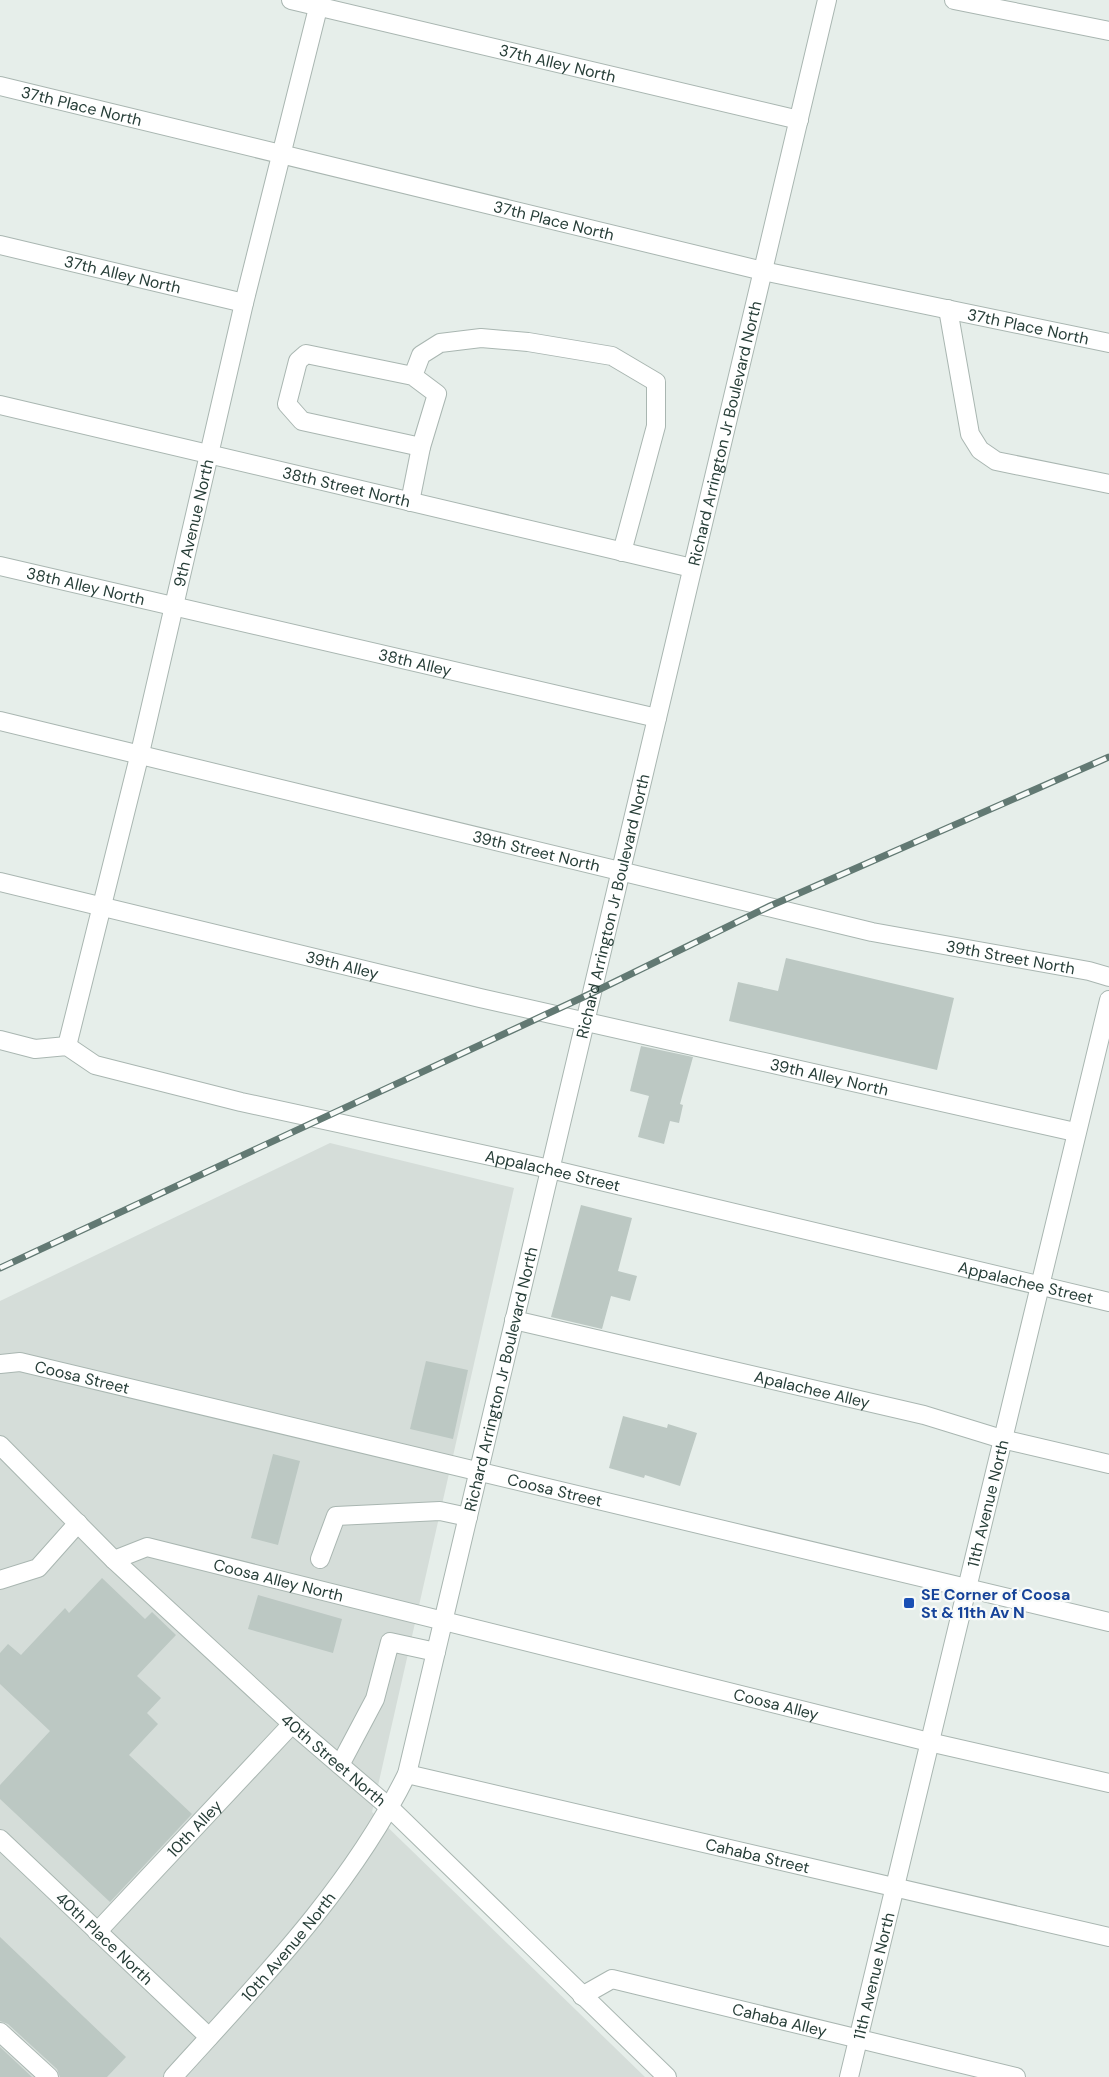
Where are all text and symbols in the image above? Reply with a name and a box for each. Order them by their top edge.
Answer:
street label: 37th Alley North [497,39,618,87]
street label: 37th Place North [19,81,144,131]
street label: 37th Place North [491,196,616,245]
street label: 37th Alley North [62,250,183,298]
street label: Richard Arrington Jr Boulevard North [683,299,766,568]
street label: 37th Place North [966,303,1091,349]
street label: 9th Avenue North [168,457,218,589]
street label: 38th Street North [281,461,412,512]
street label: 38th Alley North [25,562,147,610]
street label: 38th Alley [376,643,454,681]
street label: Richard Arrington Jr Boulevard North [571,772,654,1041]
street label: 39th Street North [471,825,602,876]
street label: 39th Street North [945,935,1077,979]
street label: 39th Alley [304,946,381,984]
street label: 39th Alley North [768,1053,891,1100]
street label: Appalachee Street [483,1145,623,1196]
street label: Richard Arrington Jr Boulevard North [459,1245,542,1514]
street label: Appalachee Street [956,1256,1095,1308]
street label: Coosa Street [33,1355,132,1398]
street label: Apalachee Alley [752,1366,872,1413]
street label: 11th Avenue North [962,1438,1013,1569]
street label: Coosa Street [505,1468,604,1511]
street label: Coosa Alley North [211,1553,346,1606]
place label: SE Corner of Coosa St & 11th Av N [921,1584,1070,1623]
marker: SE Corner of Coosa St & 11th Av N [902,1596,916,1610]
street label: Coosa Alley [732,1683,821,1725]
street label: 40th Street North [277,1709,391,1811]
street label: 10th Alley [162,1795,226,1862]
street label: Cahaba Street [703,1833,812,1878]
street label: 40th Place North [51,1887,158,1989]
street label: 10th Avenue North [236,1888,340,2006]
street label: 11th Avenue North [848,1910,899,2042]
street label: Cahaba Alley [730,1998,829,2041]

